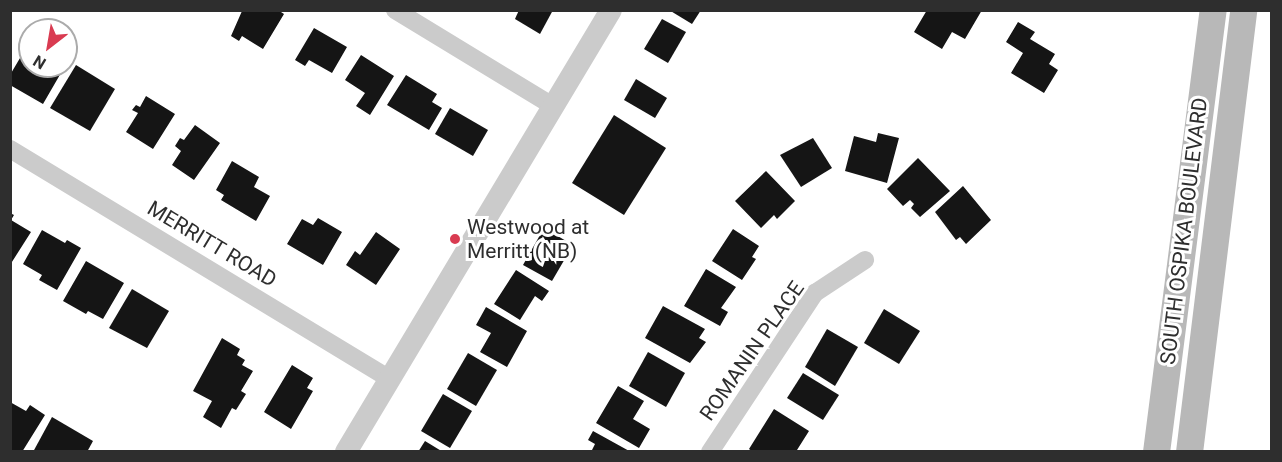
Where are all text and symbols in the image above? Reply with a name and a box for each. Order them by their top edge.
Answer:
north arrow [18,18,78,78]
text: N [30,51,49,73]
street label: SOUTH OSPIKA BOULEVARD [1155,96,1213,366]
street label: MERRITT ROAD [143,195,281,293]
place label: Westwood at Merritt (NB) [467,214,589,264]
marker: Westwood at Merritt (NB) [448,232,462,246]
street label: ROMANIN PLACE [695,276,809,426]

